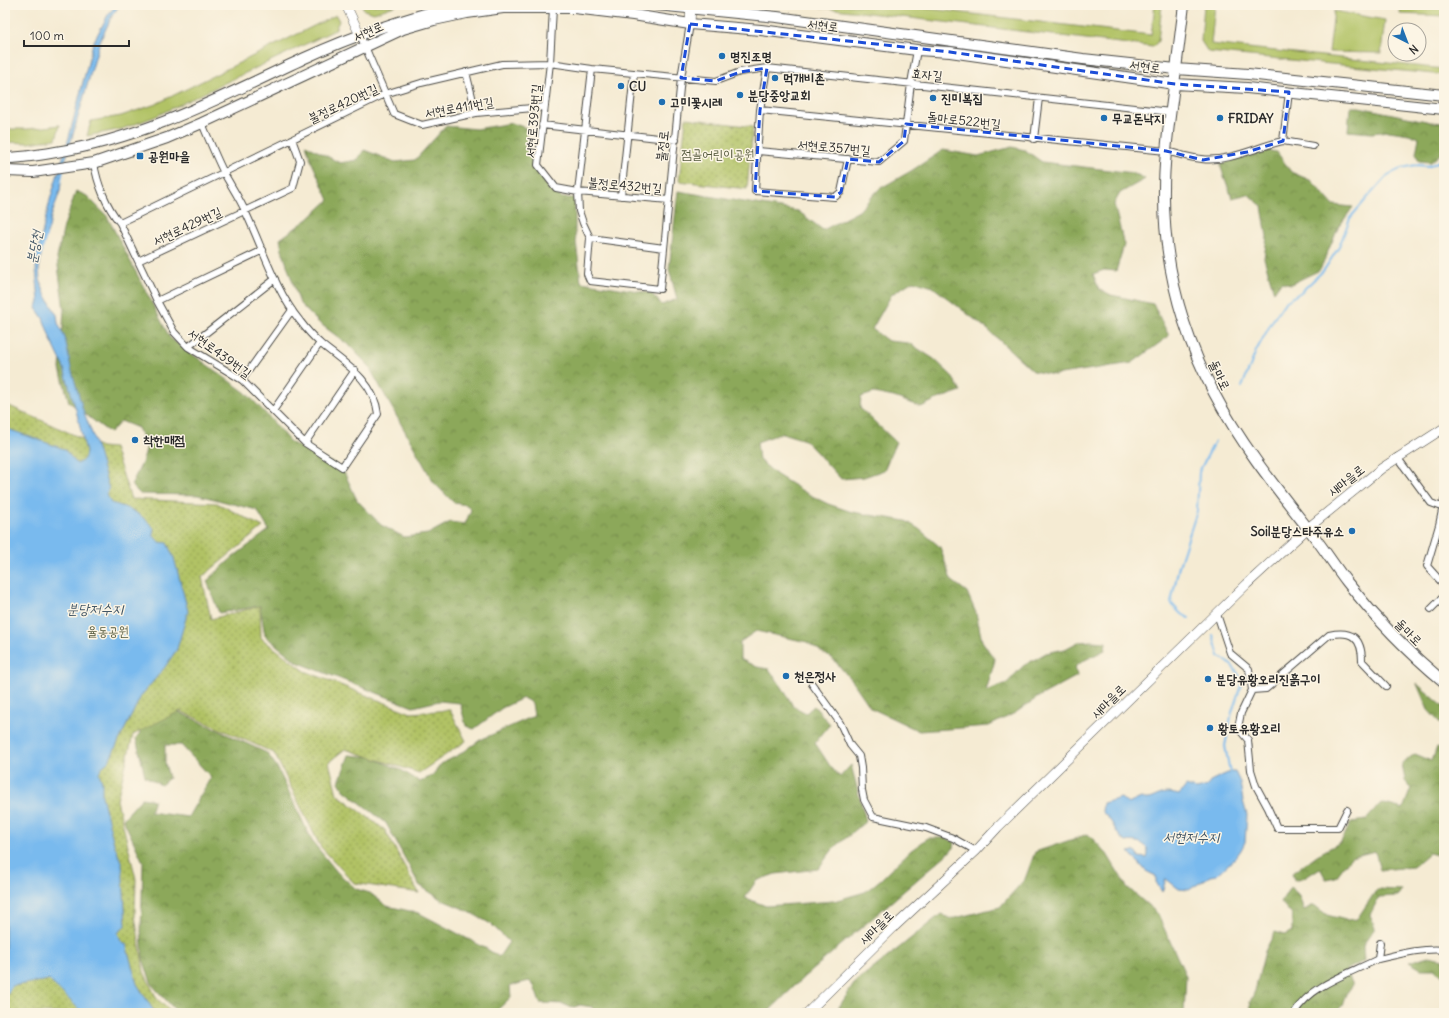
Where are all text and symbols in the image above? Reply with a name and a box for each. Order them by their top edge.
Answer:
street label: 서현로 [806,15,840,36]
street label: 서현로 [350,17,386,46]
scale bar [24,22,129,48]
north arrow [1387,22,1427,62]
text: 100 m [30,28,64,43]
text: N [1406,42,1421,57]
place label: 명진조명 [730,48,772,65]
marker: 명진조명 [717,51,727,61]
street label: 서현로 [1128,56,1162,77]
street label: 효자길 [910,64,943,85]
place label: 먹개비촌 [783,70,825,87]
marker: 먹개비촌 [770,73,780,83]
place label: CU [629,78,646,95]
street label: 불정로420번길 [305,80,381,127]
marker: CU [616,81,626,91]
street label: 서현로393번길 [522,83,545,159]
place label: 분당중앙교회 [748,87,811,104]
marker: 분당중앙교회 [735,90,745,100]
place label: 진미복집 [941,90,983,107]
street label: 서현로411번길 [423,93,495,122]
marker: 진미복집 [928,93,938,103]
place label: 고미꽃시레 [670,94,723,111]
marker: 고미꽃시레 [657,97,667,107]
street label: 돌마로522번길 [926,108,1002,133]
place label: 무교돈낙지 [1112,110,1165,127]
place label: FRIDAY [1228,110,1274,127]
marker: 무교돈낙지 [1099,113,1109,123]
marker: FRIDAY [1215,113,1225,123]
street label: 불정로 [652,130,673,163]
street label: 서현로357번길 [797,136,871,159]
park label: 점골어린이공원 [681,146,755,163]
place label: 공원마을 [148,148,190,165]
marker: 공원마을 [135,151,145,161]
street label: 불정로432번길 [587,174,663,197]
street label: 서현로429번길 [150,203,225,250]
water label: 분당천 [22,227,46,265]
street label: 서현로439번길 [184,325,255,382]
street label: 돌마로 [1205,357,1234,393]
place label: 착한매점 [143,432,185,449]
marker: 착한매점 [130,435,140,445]
street label: 새마을로 [1325,461,1368,500]
place label: Soil분당스타주유소 [1250,523,1345,540]
marker: Soil분당스타주유소 [1347,526,1357,536]
water label: 분당저수지 [67,600,125,618]
street label: 돌마로 [1392,615,1426,649]
park label: 율동공원 [87,623,129,640]
place label: 천은정사 [794,668,836,685]
marker: 천은정사 [781,671,791,681]
place label: 분당유황오리진흙구이 [1216,671,1321,688]
marker: 분당유황오리진흙구이 [1203,674,1213,684]
street label: 새마을로 [1087,681,1129,722]
place label: 황토유황오리 [1218,720,1281,737]
marker: 황토유황오리 [1205,723,1215,733]
water label: 서현저수지 [1163,828,1221,846]
street label: 새마을로 [855,907,897,948]

